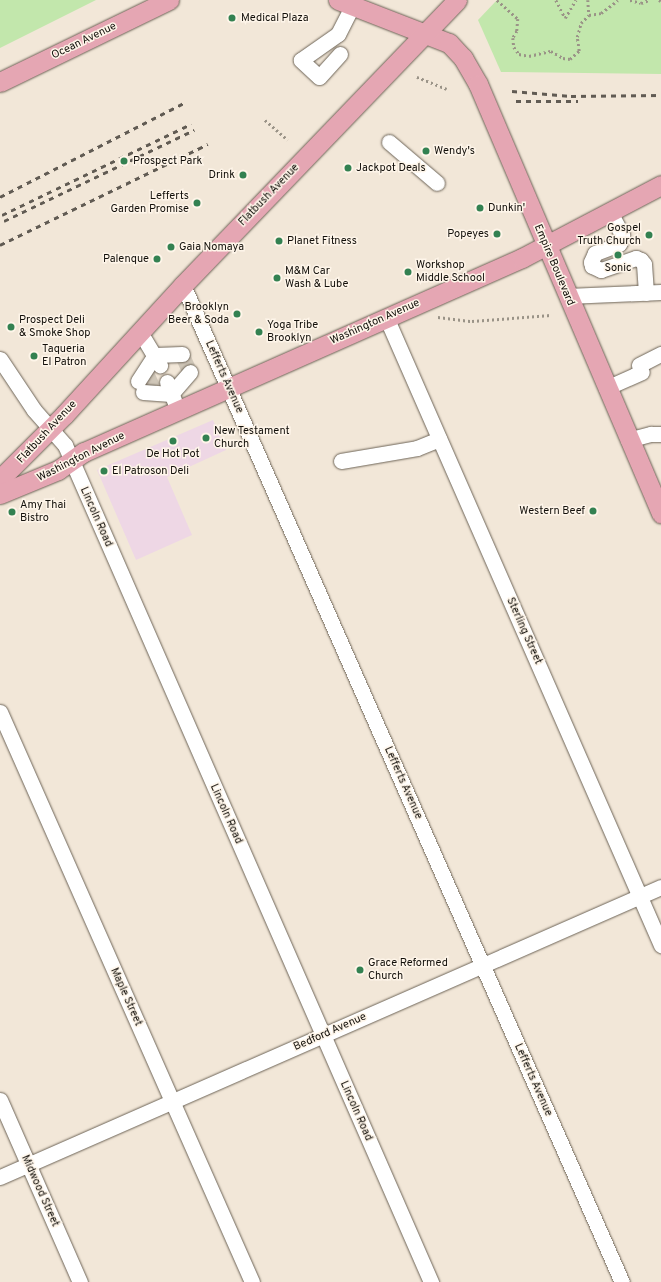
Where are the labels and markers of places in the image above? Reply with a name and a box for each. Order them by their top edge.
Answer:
place label: Medical Plaza [241,11,309,25]
marker: Medical Plaza [226,12,238,24]
place label: Wendy's [434,144,475,158]
marker: Wendy's [421,146,431,156]
place label: Prospect Park [133,154,202,168]
marker: Prospect Park [118,155,130,167]
place label: Jackpot Deals [356,161,426,175]
marker: Jackpot Deals [343,163,353,173]
place label: Drink [208,168,235,182]
marker: Drink [238,170,248,180]
place label: Lefferts Garden Promise [110,190,189,216]
marker: Lefferts Garden Promise [192,198,202,208]
place label: Dunkin' [488,201,525,215]
marker: Dunkin' [475,203,485,213]
place label: Gospel Truth Church [577,222,641,248]
place label: Popeyes [447,227,489,241]
marker: Popeyes [492,229,502,239]
marker: Gospel Truth Church [644,230,654,240]
place label: Planet Fitness [287,234,357,248]
marker: Planet Fitness [274,236,284,246]
place label: Gaia Nomaya [179,240,244,254]
marker: Gaia Nomaya [166,242,176,252]
marker: Sonic [613,250,623,260]
place label: Palenque [103,252,149,266]
marker: Palenque [152,254,162,264]
place label: Workshop Middle School [416,259,485,285]
place label: Sonic [605,261,631,275]
place label: M&M Car Wash & Lube [285,265,348,291]
marker: Workshop Middle School [403,267,413,277]
marker: M&M Car Wash & Lube [272,273,282,283]
place label: Brooklyn Beer & Soda [168,301,229,327]
marker: Brooklyn Beer & Soda [232,309,242,319]
place label: Prospect Deli & Smoke Shop [19,314,90,340]
place label: Yoga Tribe Brooklyn [267,319,319,345]
marker: Prospect Deli & Smoke Shop [6,322,16,332]
marker: Yoga Tribe Brooklyn [254,327,264,337]
place label: Taqueria El Patron [42,343,86,369]
marker: Taqueria El Patron [29,351,39,361]
place label: New Testament Church [214,425,290,451]
marker: New Testament Church [201,433,211,443]
marker: De Hot Pot [168,436,178,446]
place label: De Hot Pot [146,447,200,461]
place label: El Patroson Deli [112,464,189,478]
marker: El Patroson Deli [99,466,109,476]
place label: Amy Thai Bistro [20,499,66,525]
place label: Western Beef [519,504,585,518]
marker: Western Beef [588,506,598,516]
marker: Amy Thai Bistro [7,507,17,517]
place label: Grace Reformed Church [368,957,448,983]
marker: Grace Reformed Church [355,965,365,975]

